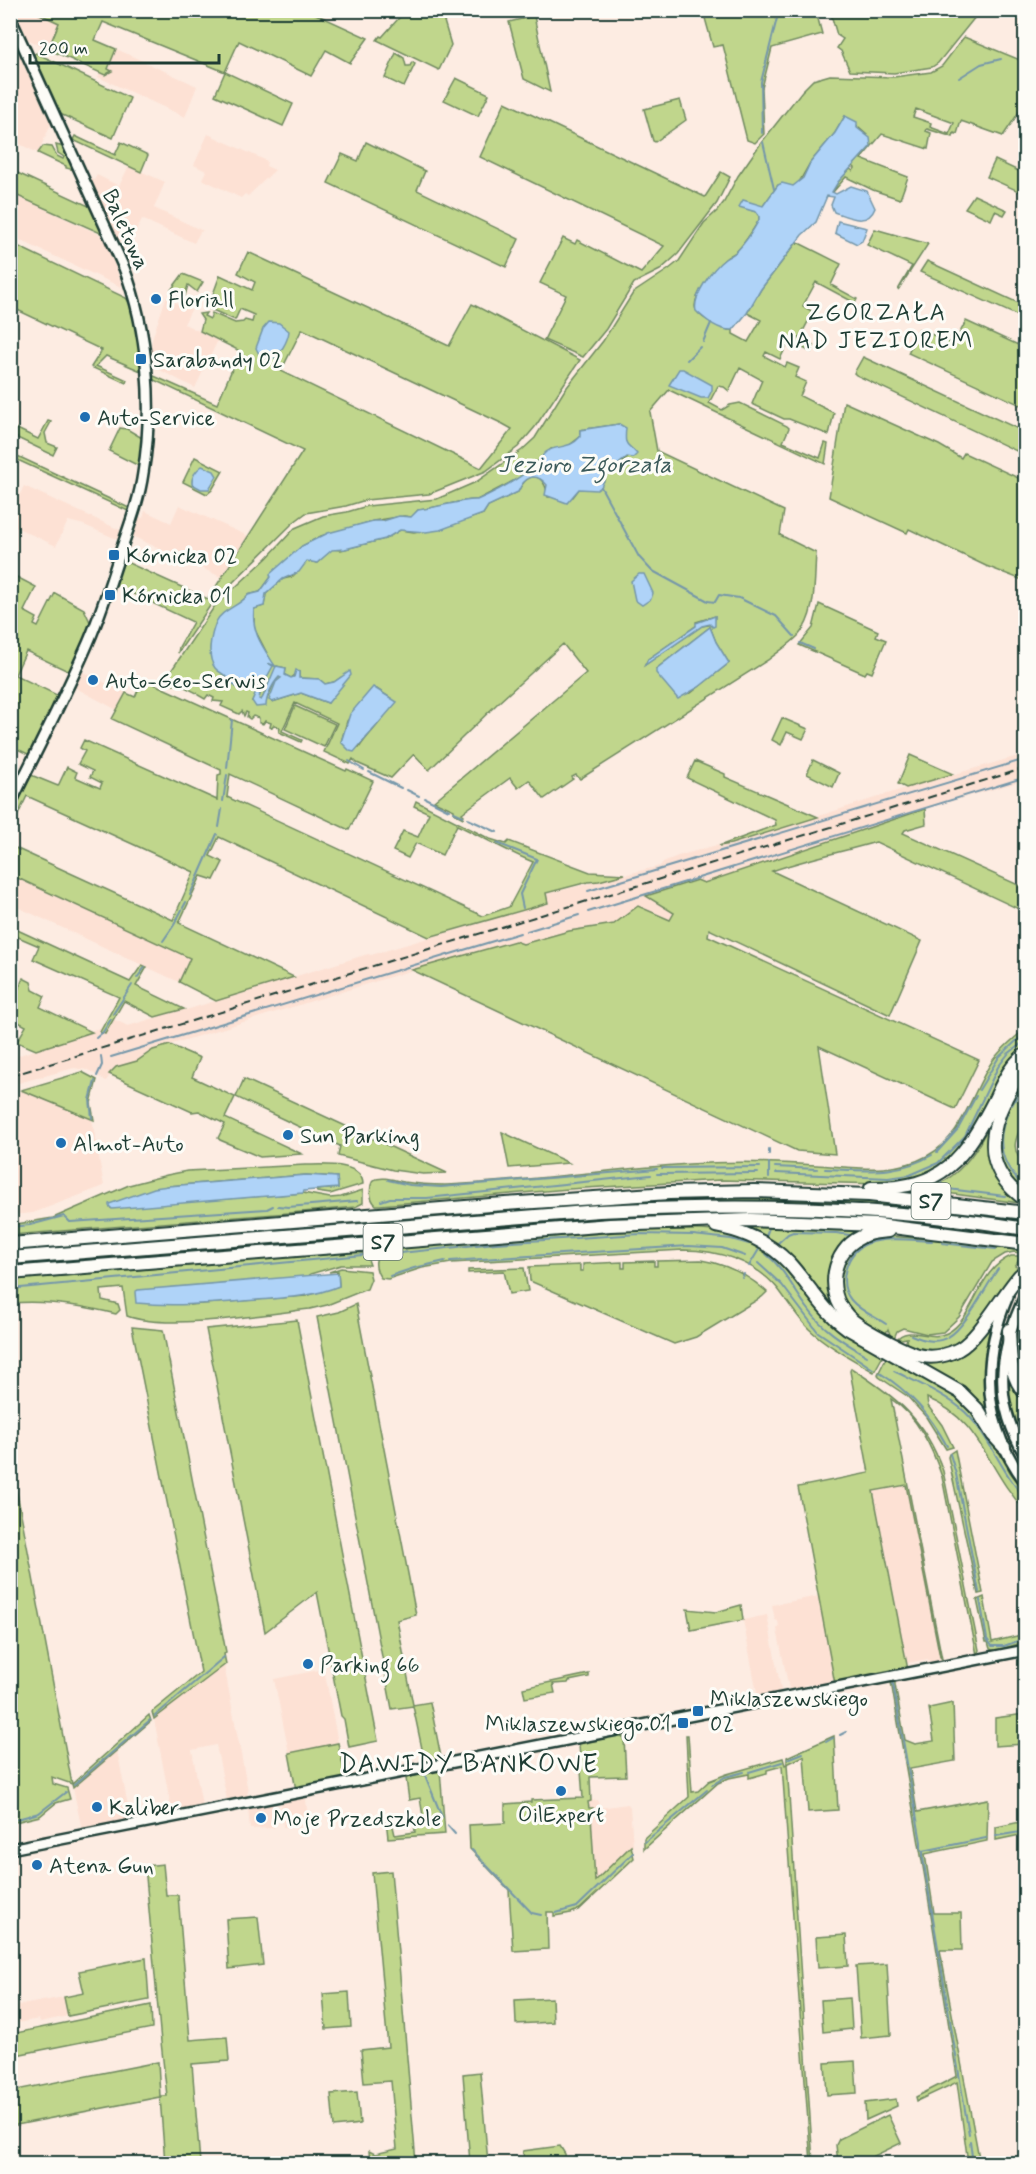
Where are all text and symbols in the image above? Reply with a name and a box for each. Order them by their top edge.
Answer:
scale bar [30,27,219,65]
text: 200 m [39,37,88,61]
street label: Baletowa [95,185,155,275]
place label: Floriall [168,287,234,315]
marker: Floriall [149,292,163,306]
district label: ZGORZAŁA NAD JEZIOREM [778,298,974,357]
place label: Sarabandy 02 [153,347,283,375]
marker: Sarabandy 02 [134,352,148,366]
place label: Auto-Service [97,405,215,433]
marker: Auto-Service [78,410,92,424]
water label: Jezioro Zgorzała [498,450,672,484]
place label: Kórnicka 02 [126,543,237,571]
marker: Kórnicka 02 [107,548,121,562]
place label: Kórnicka 01 [122,583,231,611]
marker: Kórnicka 01 [103,588,117,602]
place label: Auto-Geo-Serwis [105,668,266,696]
marker: Auto-Geo-Serwis [86,673,100,687]
place label: Sun Parking [300,1123,420,1152]
marker: Sun Parking [281,1128,295,1142]
place label: Almot-Auto [73,1131,184,1159]
marker: Almot-Auto [54,1136,68,1150]
road number: S7 [912,1183,950,1219]
road number: S7 [364,1224,403,1260]
place label: Parking 66 [320,1652,420,1683]
marker: Parking 66 [301,1657,315,1671]
place label: Miklaszewskiego 02 [710,1686,868,1739]
marker: Miklaszewskiego 02 [691,1704,705,1718]
place label: Miklaszewskiego 01 [485,1711,671,1742]
marker: Miklaszewskiego 01 [676,1716,690,1730]
district label: DAWIDY BANKOWE [339,1748,599,1782]
marker: OilExpert [554,1784,568,1798]
place label: Kaliber [109,1795,179,1823]
marker: Kaliber [90,1800,104,1814]
place label: OilExpert [518,1802,604,1830]
place label: Moje Przedszkole [273,1806,441,1835]
marker: Moje Przedszkole [254,1811,268,1825]
place label: Atena Gun [49,1853,154,1881]
marker: Atena Gun [30,1858,44,1872]

